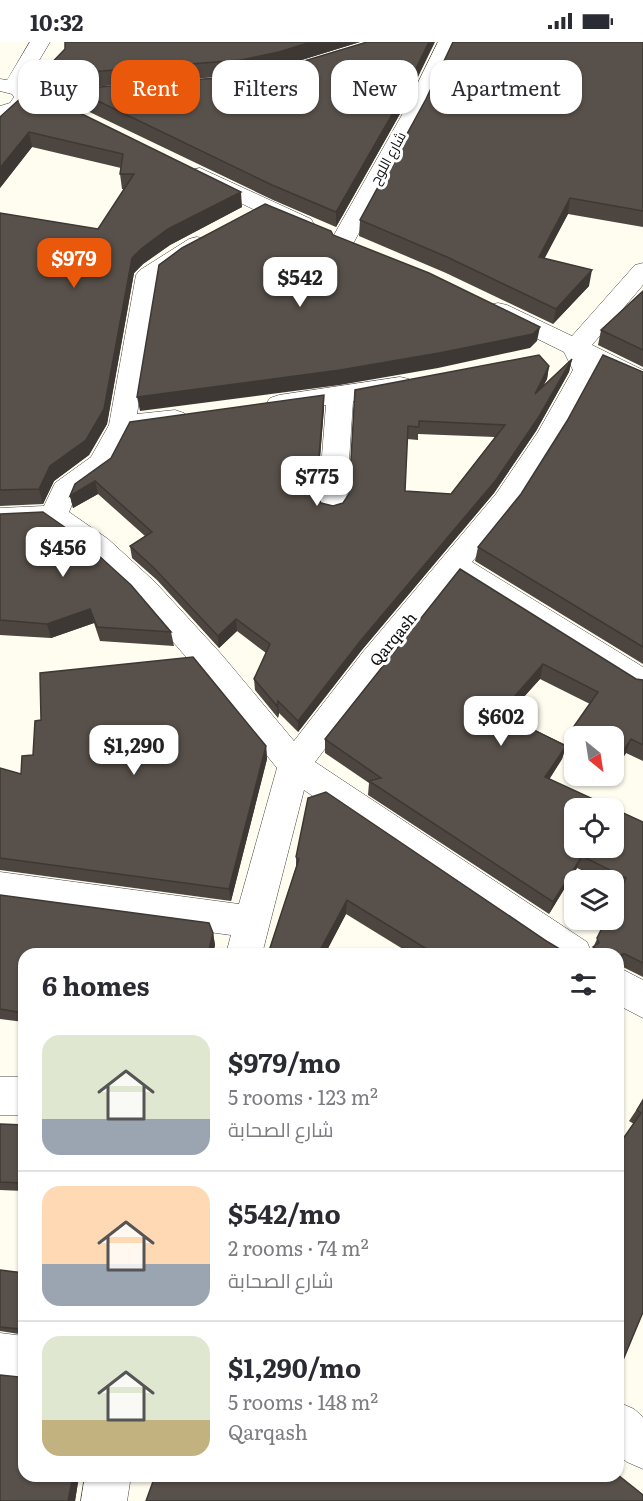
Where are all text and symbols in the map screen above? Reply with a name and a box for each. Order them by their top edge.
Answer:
text: 10:32 [30,5,83,38]
chip: Buy [18,60,99,114]
chip: Rent [111,60,200,114]
chip: Filters [212,60,319,114]
chip: New [331,60,418,114]
chip: Apartment [430,60,582,114]
street label: شارع اللوح [364,127,410,188]
pin: $979 [38,238,110,289]
text: $979 [51,242,97,272]
pin: $542 [264,257,336,308]
text: $542 [277,261,323,291]
pin: $775 [281,456,353,507]
text: $775 [295,460,339,490]
pin: $456 [27,527,99,578]
text: $456 [40,531,86,561]
street label: Qarqash [363,606,422,671]
pin: $602 [465,696,537,747]
text: $602 [478,700,524,730]
pin: $1,290 [85,725,183,776]
north arrow [564,726,624,786]
map controls [564,726,624,930]
text: $1,290 [103,729,165,759]
button: locate [564,798,624,858]
button: layers [564,870,624,930]
text: 6 homes [42,965,149,1004]
icon: filters [567,968,600,1001]
text: $979/mo [228,1042,341,1081]
icon: home [90,1059,162,1131]
text: 5 rooms · 123 m² [228,1081,378,1111]
text: شارع الصحابة [228,1113,334,1143]
text: $542/mo [228,1193,341,1232]
icon: home [90,1210,162,1282]
text: 2 rooms · 74 m² [228,1232,369,1262]
text: شارع الصحابة [228,1264,334,1294]
text: $1,290/mo [228,1347,361,1386]
icon: home [90,1360,162,1432]
text: 5 rooms · 148 m² [228,1386,378,1416]
text: Qarqash [228,1416,308,1446]

